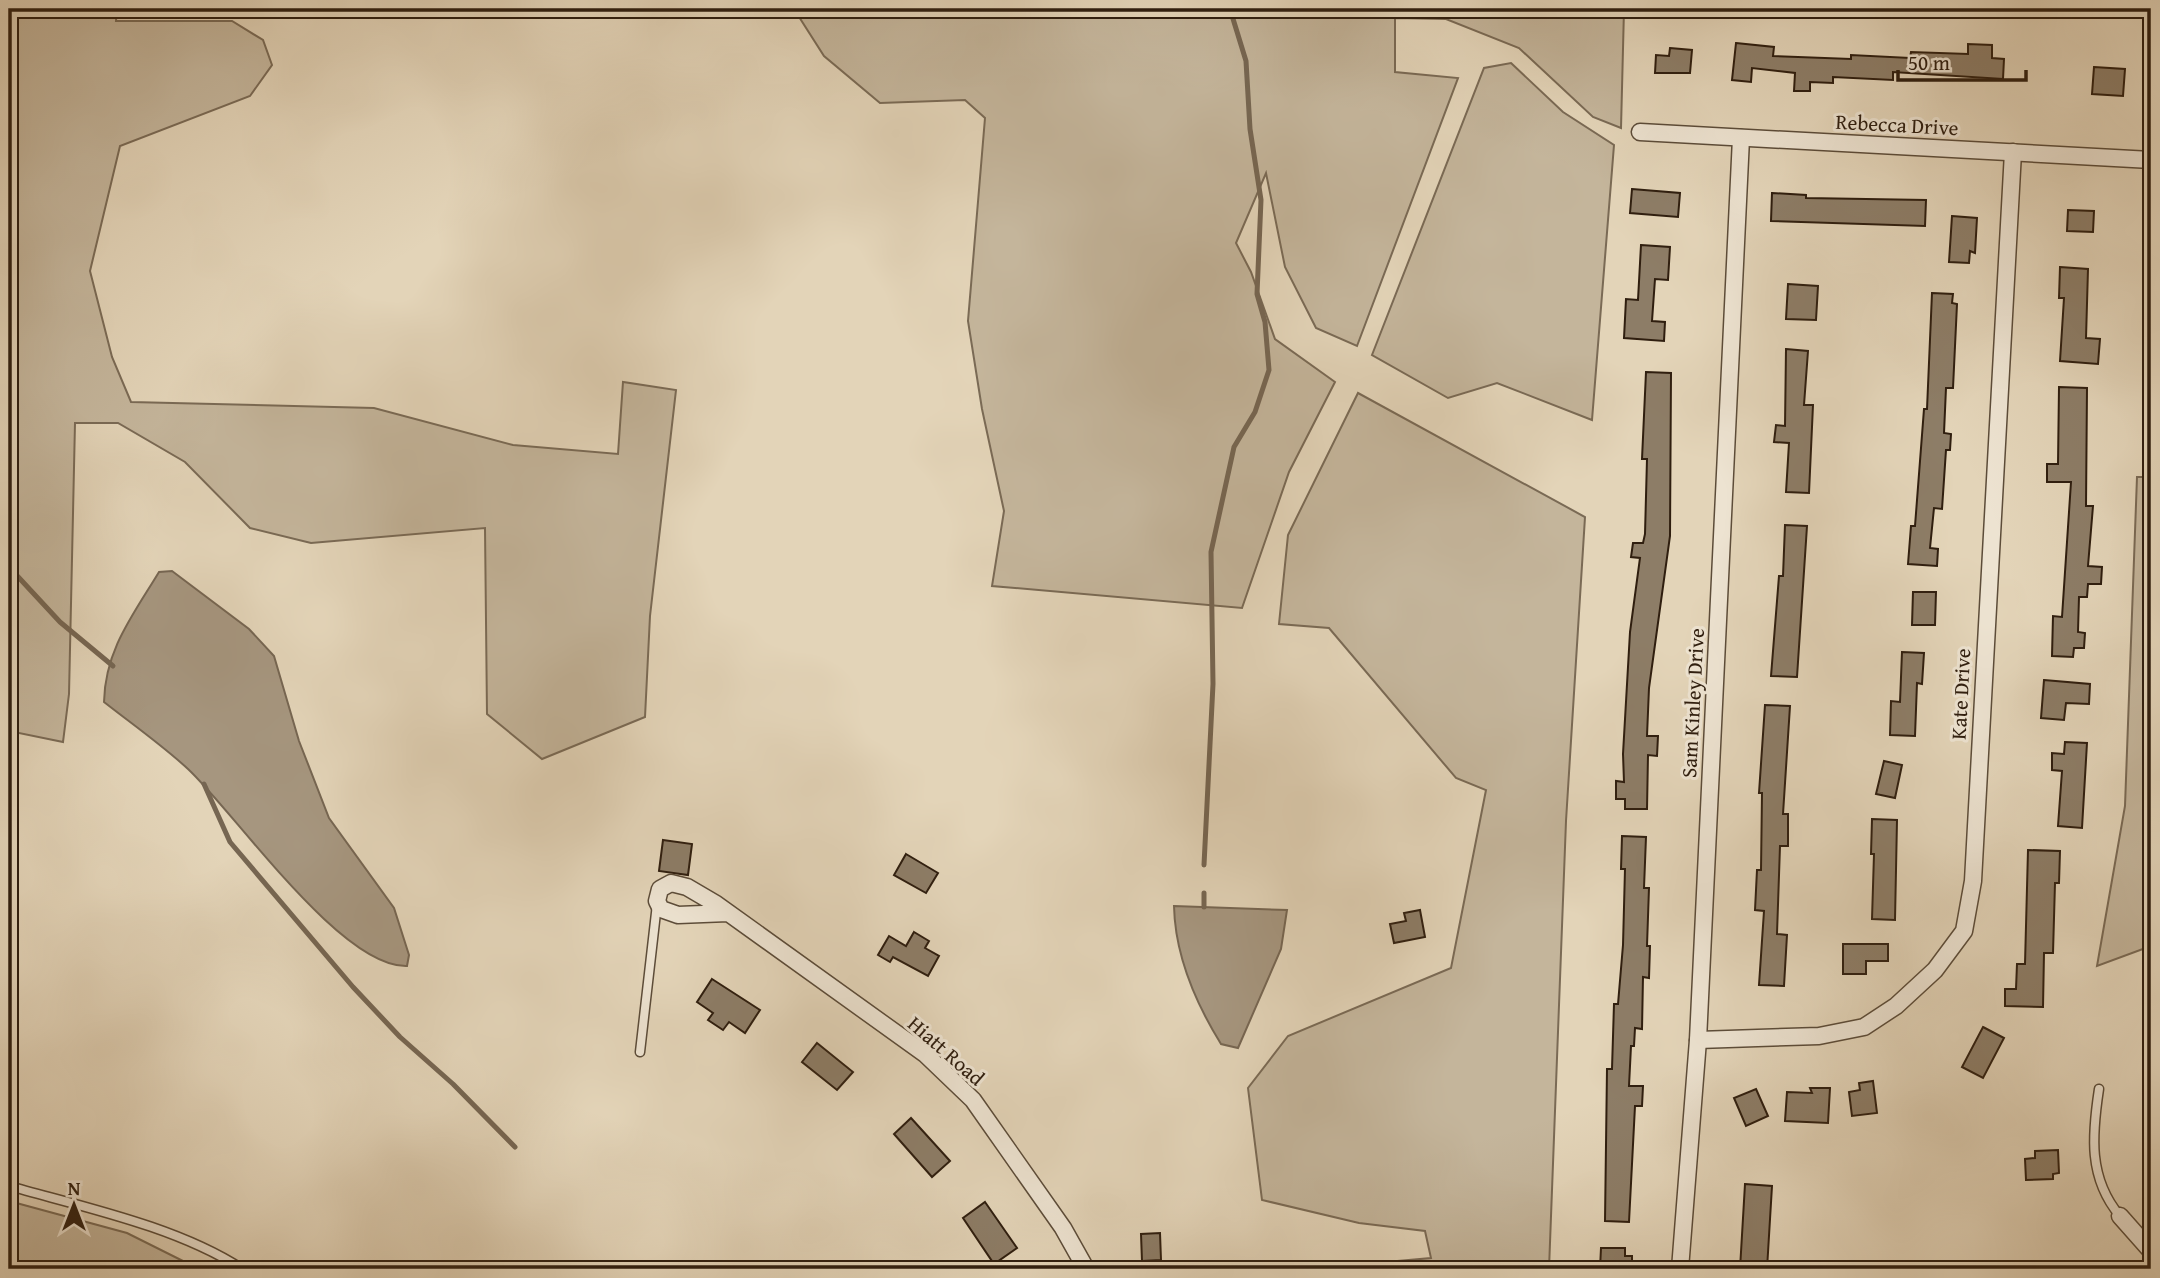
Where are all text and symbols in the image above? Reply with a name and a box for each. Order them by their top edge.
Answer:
scale bar [1898,38,2025,82]
text: 50 m [1908,47,1950,78]
street label: Rebecca Drive [1835,106,1959,143]
street label: Sam Kinley Drive [1673,627,1712,779]
street label: Kate Drive [1943,647,1978,740]
street label: Hiatt Road [901,1008,992,1093]
north arrow [38,1170,108,1240]
text: N [68,1174,81,1202]

